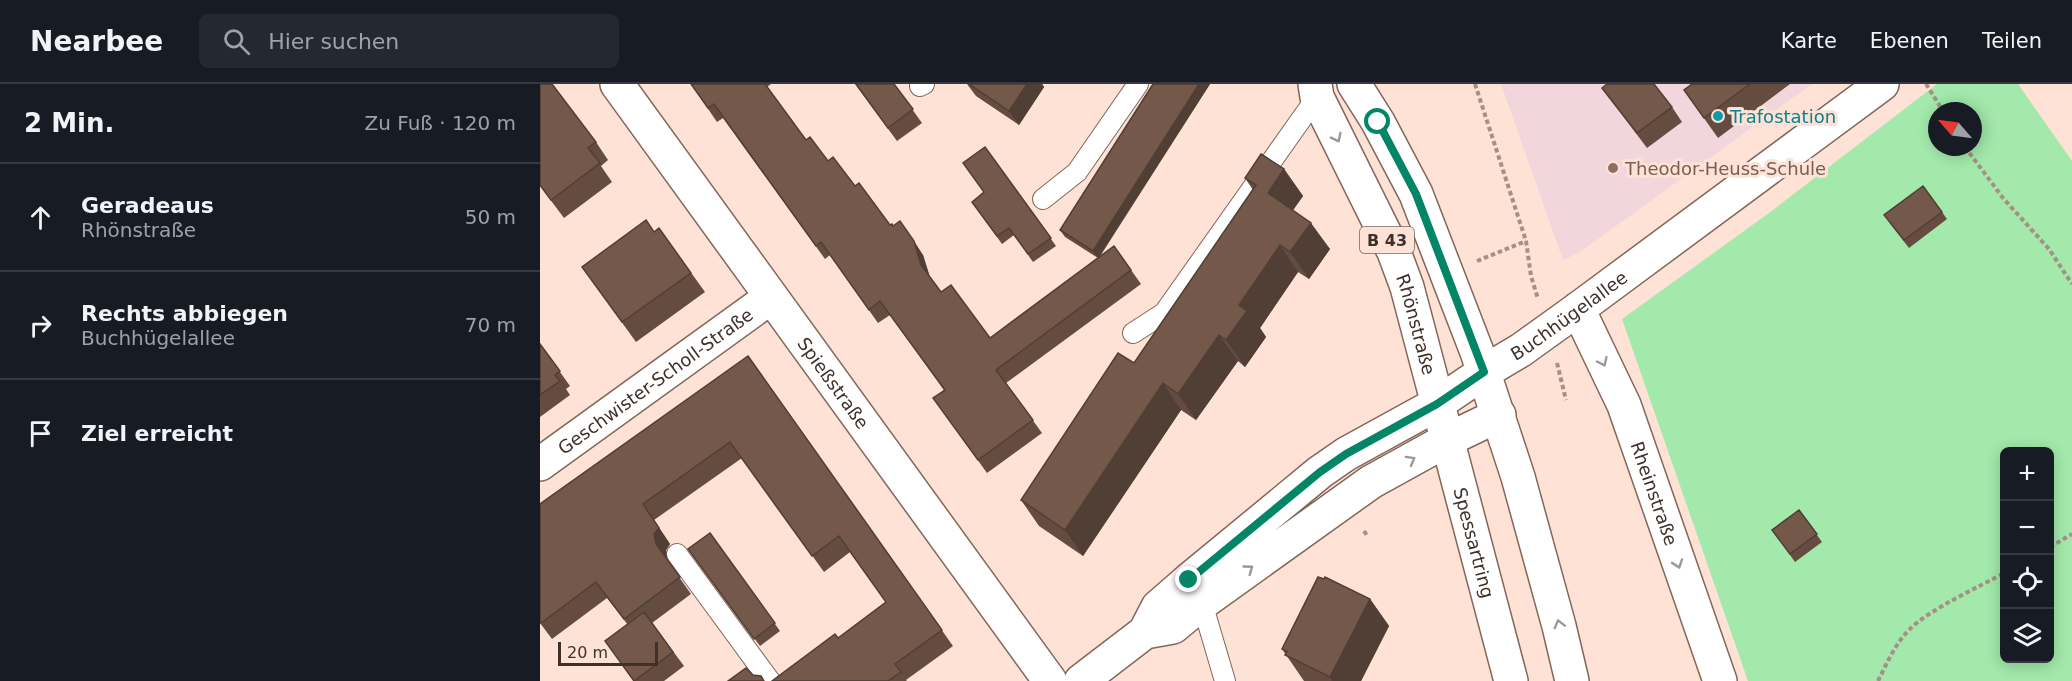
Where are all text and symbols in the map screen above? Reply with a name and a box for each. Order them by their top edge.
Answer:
search box [199,14,619,68]
text: Nearbee [30,25,163,58]
icon: search [220,25,253,58]
text: Hier suchen [268,29,399,54]
text: Karte [1781,29,1837,53]
text: Ebenen [1870,29,1949,53]
text: Teilen [1982,29,2042,53]
north arrow [1928,102,1982,156]
place label: Trafostation [1729,106,1836,127]
text: 2 Min. [24,108,114,138]
route start [1364,108,1390,134]
marker: Trafostation [1711,109,1725,123]
text: Zu Fuß · 120 m [364,111,516,135]
one-way arrow [1330,131,1342,142]
place label: Theodor-Heuss-Schule [1624,158,1826,179]
marker: Theodor-Heuss-Schule [1606,161,1620,175]
text: Geradeaus [81,193,214,218]
icon: ahead [24,201,57,234]
text: 50 m [465,205,516,229]
text: Rhönstraße [81,218,196,242]
road number: B 43 [1360,227,1414,253]
street label: Buchhügelallee [1507,266,1631,364]
street label: Rhönstraße [1392,271,1440,377]
text: Rechts abbiegen [81,301,288,326]
street label: Geschwister-Scholl-Straße [554,303,757,458]
icon: right [24,309,57,342]
text: 70 m [465,313,516,337]
text: Buchhügelallee [81,326,235,350]
street label: Spießstraße [794,333,874,432]
one-way arrow [1596,356,1608,367]
icon: arrive [24,417,57,450]
text: Ziel erreicht [81,421,233,446]
street label: Rheinstraße [1627,439,1683,548]
map controls [2000,447,2054,663]
button: + [2000,447,2054,501]
one-way arrow [1404,456,1415,467]
street label: Spessartring [1450,485,1499,600]
button: − [2000,501,2054,555]
button: locate [2000,555,2054,609]
one-way arrow [1671,558,1684,569]
route end [1175,566,1201,592]
one-way arrow [1243,566,1254,577]
button: layers [2000,609,2054,663]
one-way arrow [1553,619,1566,629]
scale bar [558,639,658,666]
text: 20 m [567,643,608,662]

